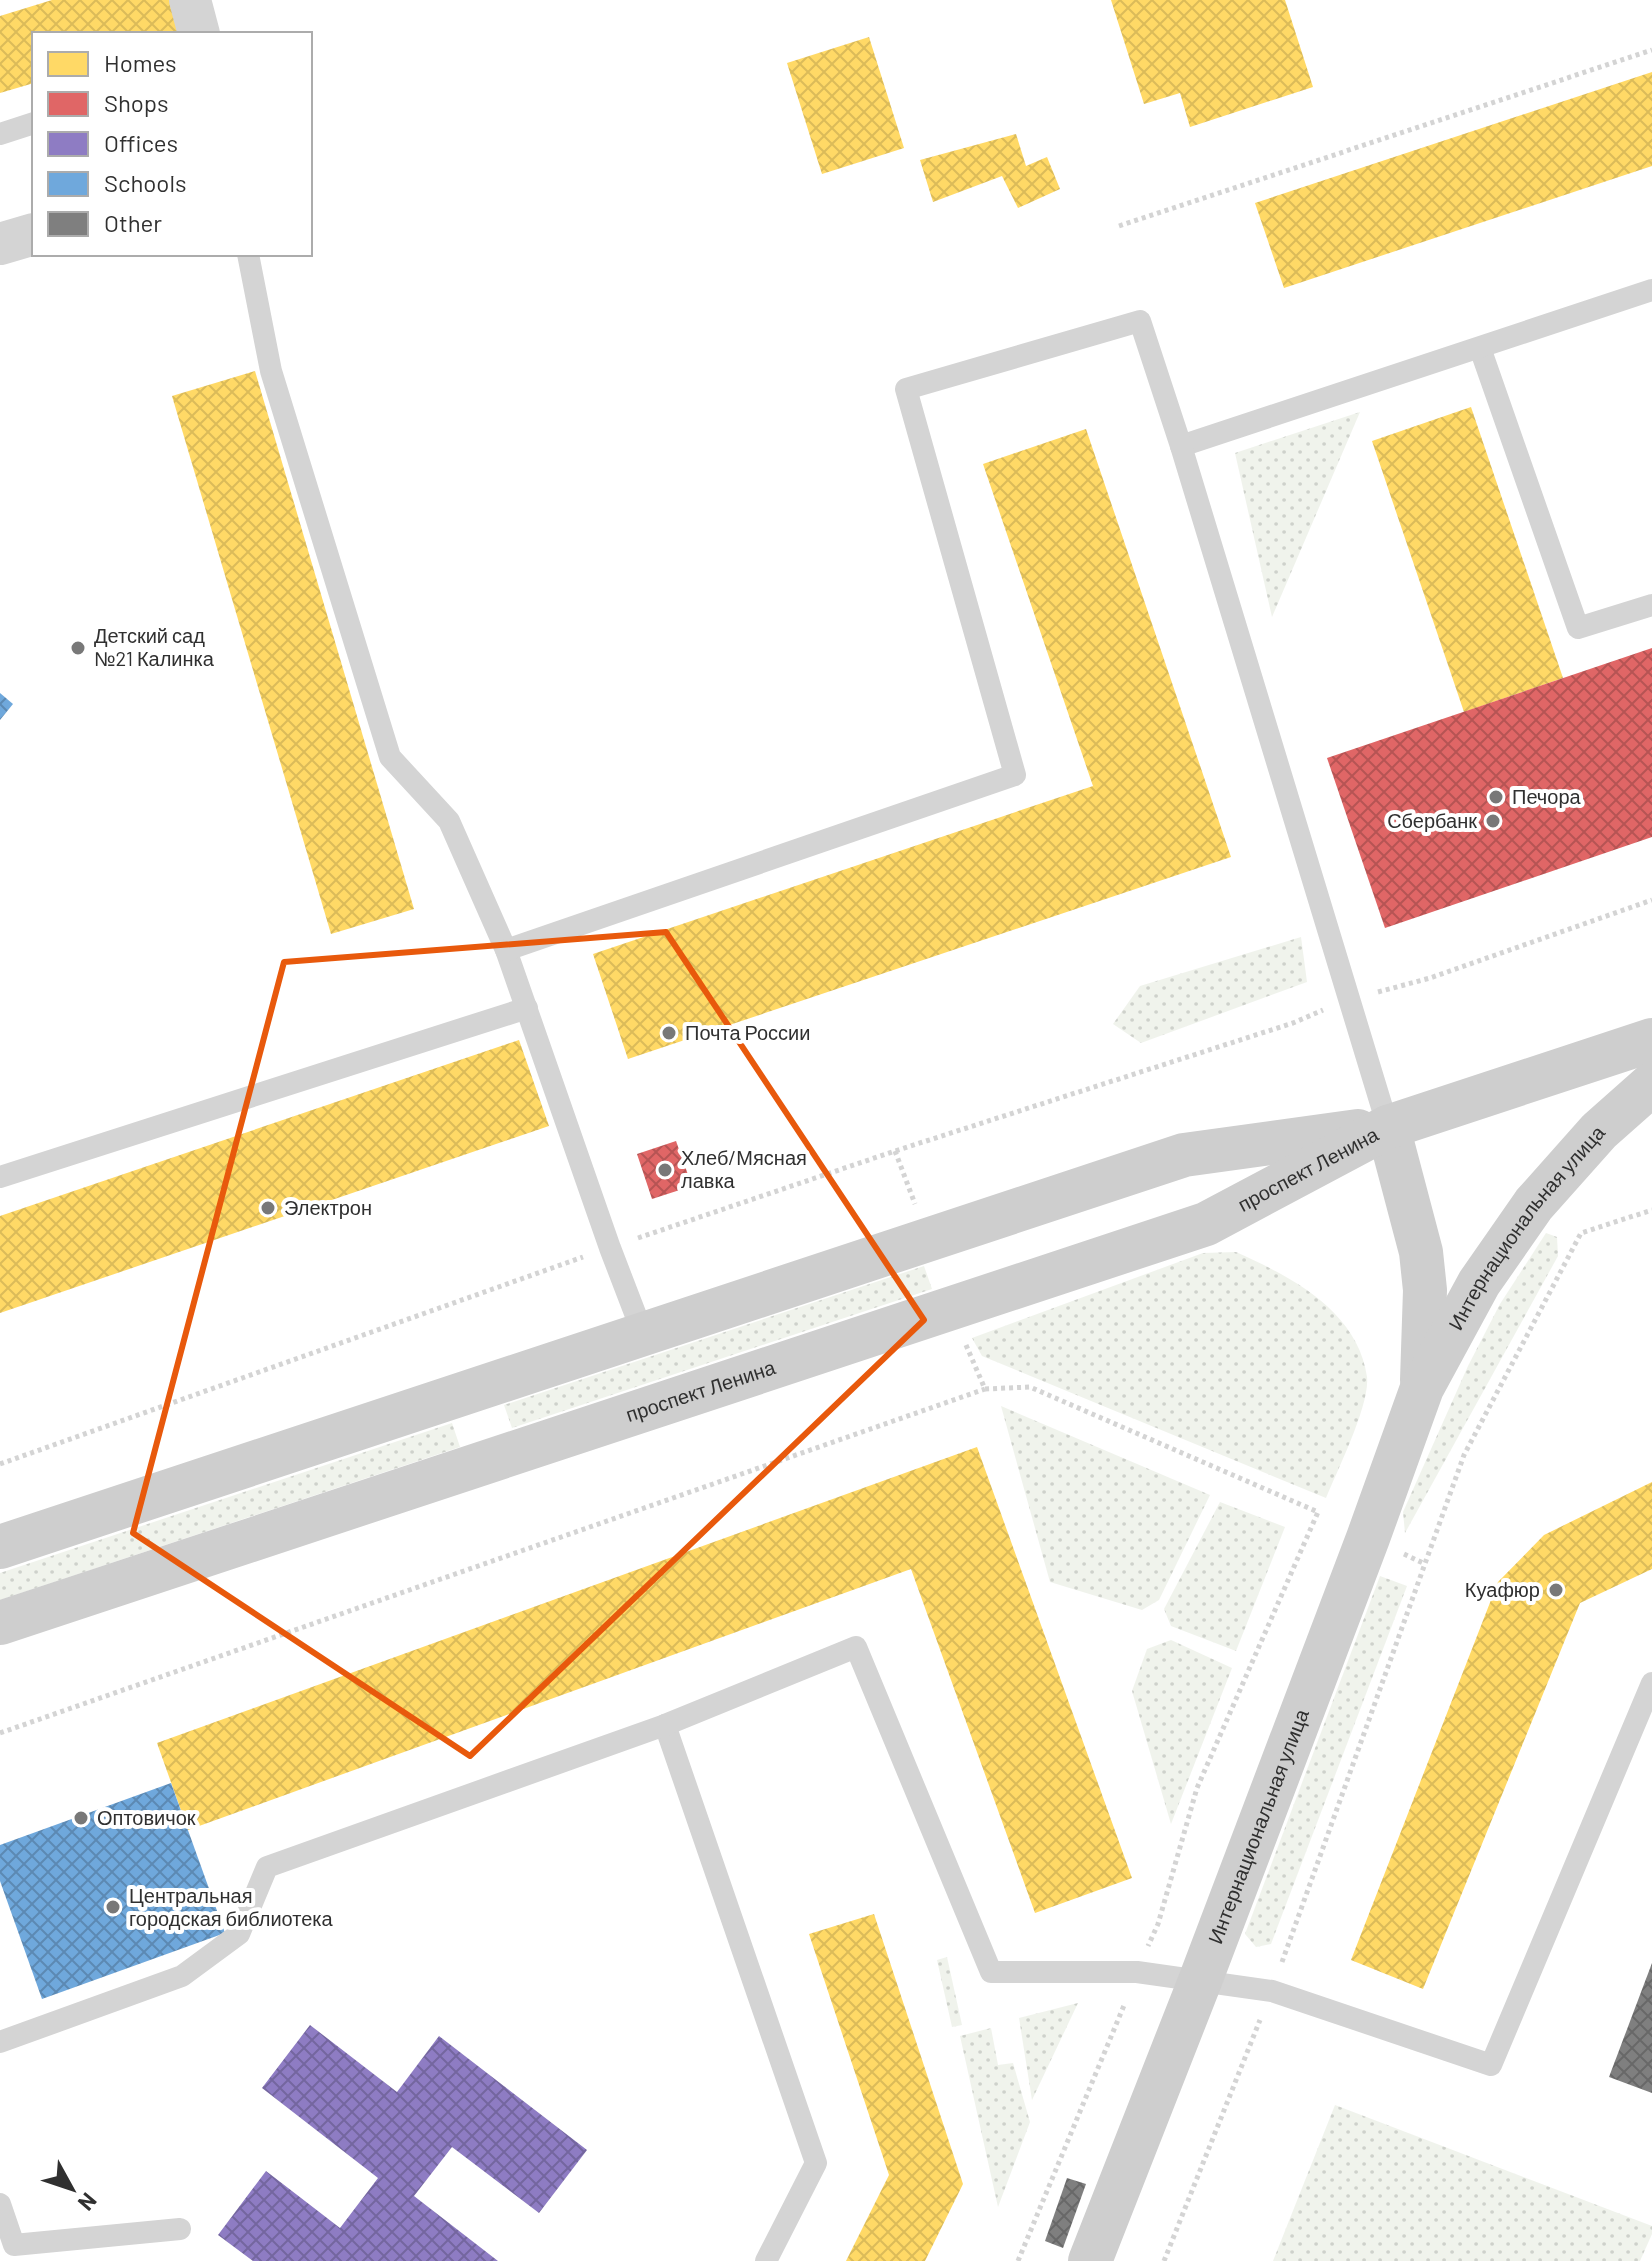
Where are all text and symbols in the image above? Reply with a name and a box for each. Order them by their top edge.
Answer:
legend [32,32,312,256]
text: Homes [104,48,177,77]
text: Shops [104,88,169,117]
text: Offices [104,128,178,157]
text: Schools [104,168,187,197]
text: Other [104,208,162,237]
place label: Детский сад №21 Калинка [94,623,215,670]
marker: Детский сад №21 Калинка [69,639,87,657]
place label: Печора [1512,784,1582,808]
marker: Печора [1487,788,1505,806]
place label: Сбербанк [1387,808,1477,832]
marker: Сбербанк [1484,812,1502,830]
place label: Почта России [685,1020,810,1044]
marker: Почта России [660,1024,678,1042]
street label: Интернациональная улица [1443,1120,1610,1334]
street label: проспект Ленина [1233,1121,1383,1216]
place label: Хлеб/Мясная лавка [681,1145,807,1192]
marker: Хлеб/Мясная лавка [656,1161,674,1179]
place label: Электрон [284,1195,372,1219]
marker: Электрон [259,1199,277,1217]
street label: проспект Ленина [623,1354,779,1426]
place label: Куафюр [1465,1577,1540,1601]
marker: Куафюр [1547,1581,1565,1599]
street label: Интернациональная улица [1202,1705,1313,1947]
place label: Оптовичок [97,1805,196,1829]
marker: Оптовичок [72,1809,90,1827]
place label: Центральная городская библиотека [129,1883,334,1930]
marker: Центральная городская библиотека [104,1898,122,1916]
north arrow [32,2149,112,2229]
text: N [73,2189,103,2216]

